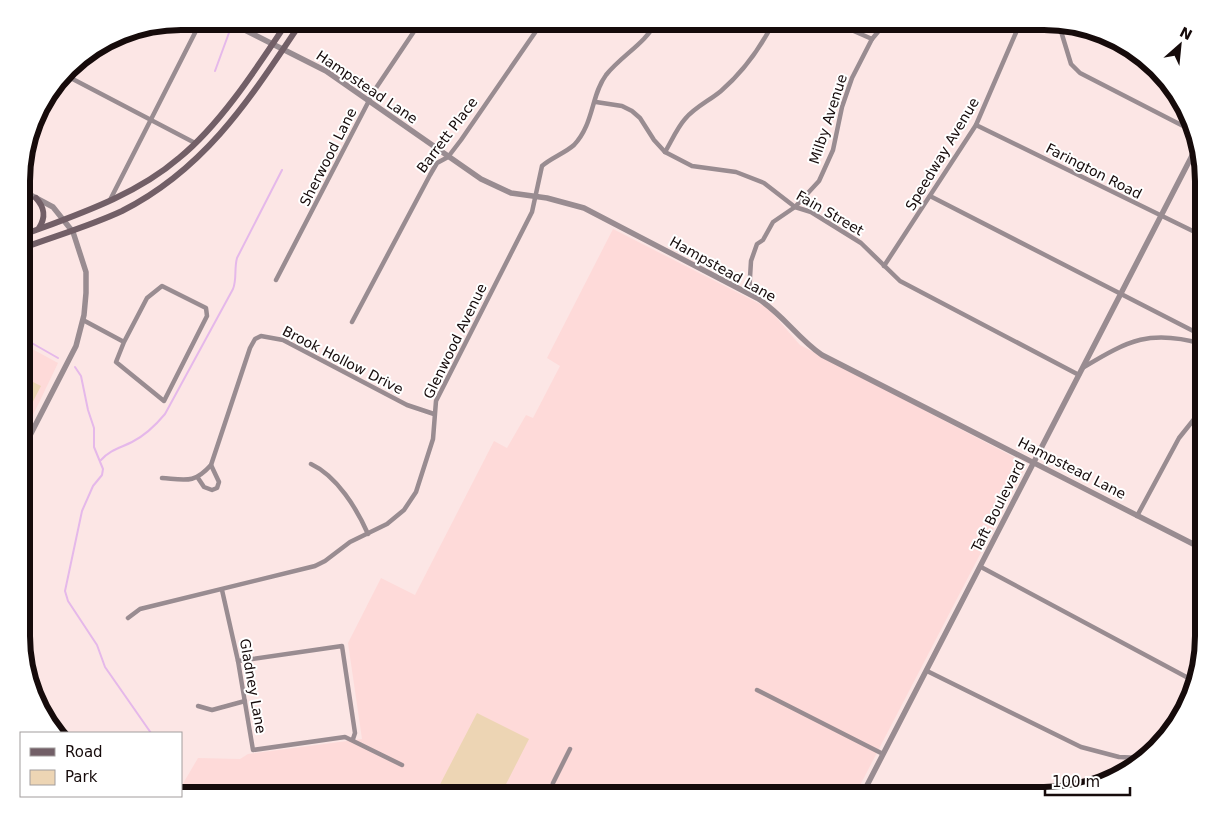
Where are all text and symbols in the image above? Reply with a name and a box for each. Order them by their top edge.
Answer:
north arrow [1155,20,1205,70]
text: N [1177,24,1195,43]
street label: Hampstead Lane [313,47,421,127]
street label: Milby Avenue [806,72,850,166]
street label: Barrett Place [413,94,481,176]
street label: Speedway Avenue [902,95,982,213]
street label: Sherwood Lane [296,105,360,209]
street label: Farington Road [1043,140,1145,202]
street label: Fain Street [793,187,867,239]
street label: Hampstead Lane [667,233,779,305]
street label: Glenwood Avenue [420,281,490,401]
street label: Brook Hollow Drive [280,323,406,397]
street label: Hampstead Lane [1015,434,1129,502]
street label: Taft Boulevard [968,458,1028,555]
street label: Gladney Lane [237,637,269,735]
legend [20,732,182,797]
text: Road [65,743,103,761]
scale bar [1045,764,1130,796]
text: Park [65,768,98,786]
text: 100 m [1052,773,1100,791]

